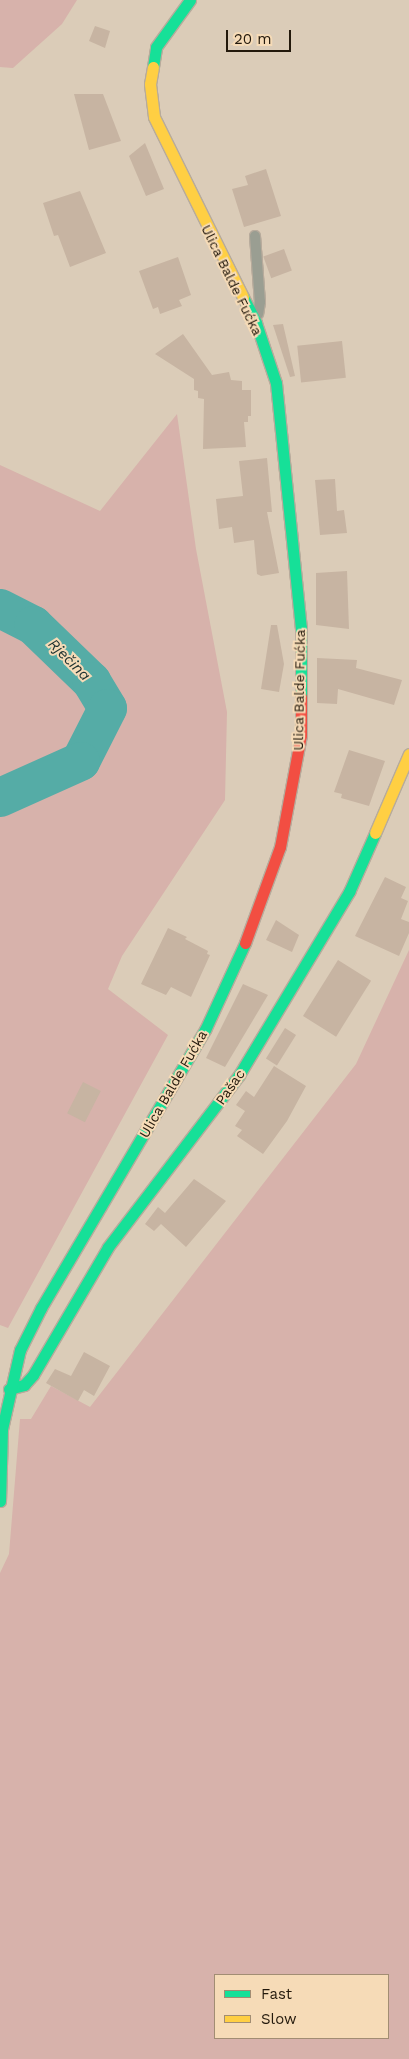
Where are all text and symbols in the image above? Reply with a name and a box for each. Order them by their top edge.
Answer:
scale bar [229,20,294,52]
text: 20 m [234,30,272,48]
street label: Ulica Balde Fućka [198,222,266,338]
street label: Ulica Balde Fućka [290,629,308,751]
water label: Rječina [44,635,94,685]
street label: Ulica Balde Fućka [135,1027,211,1141]
street label: Pašac [212,1066,248,1108]
legend [214,1974,389,2039]
text: Fast [261,1985,292,2003]
text: Slow [261,2010,297,2028]

